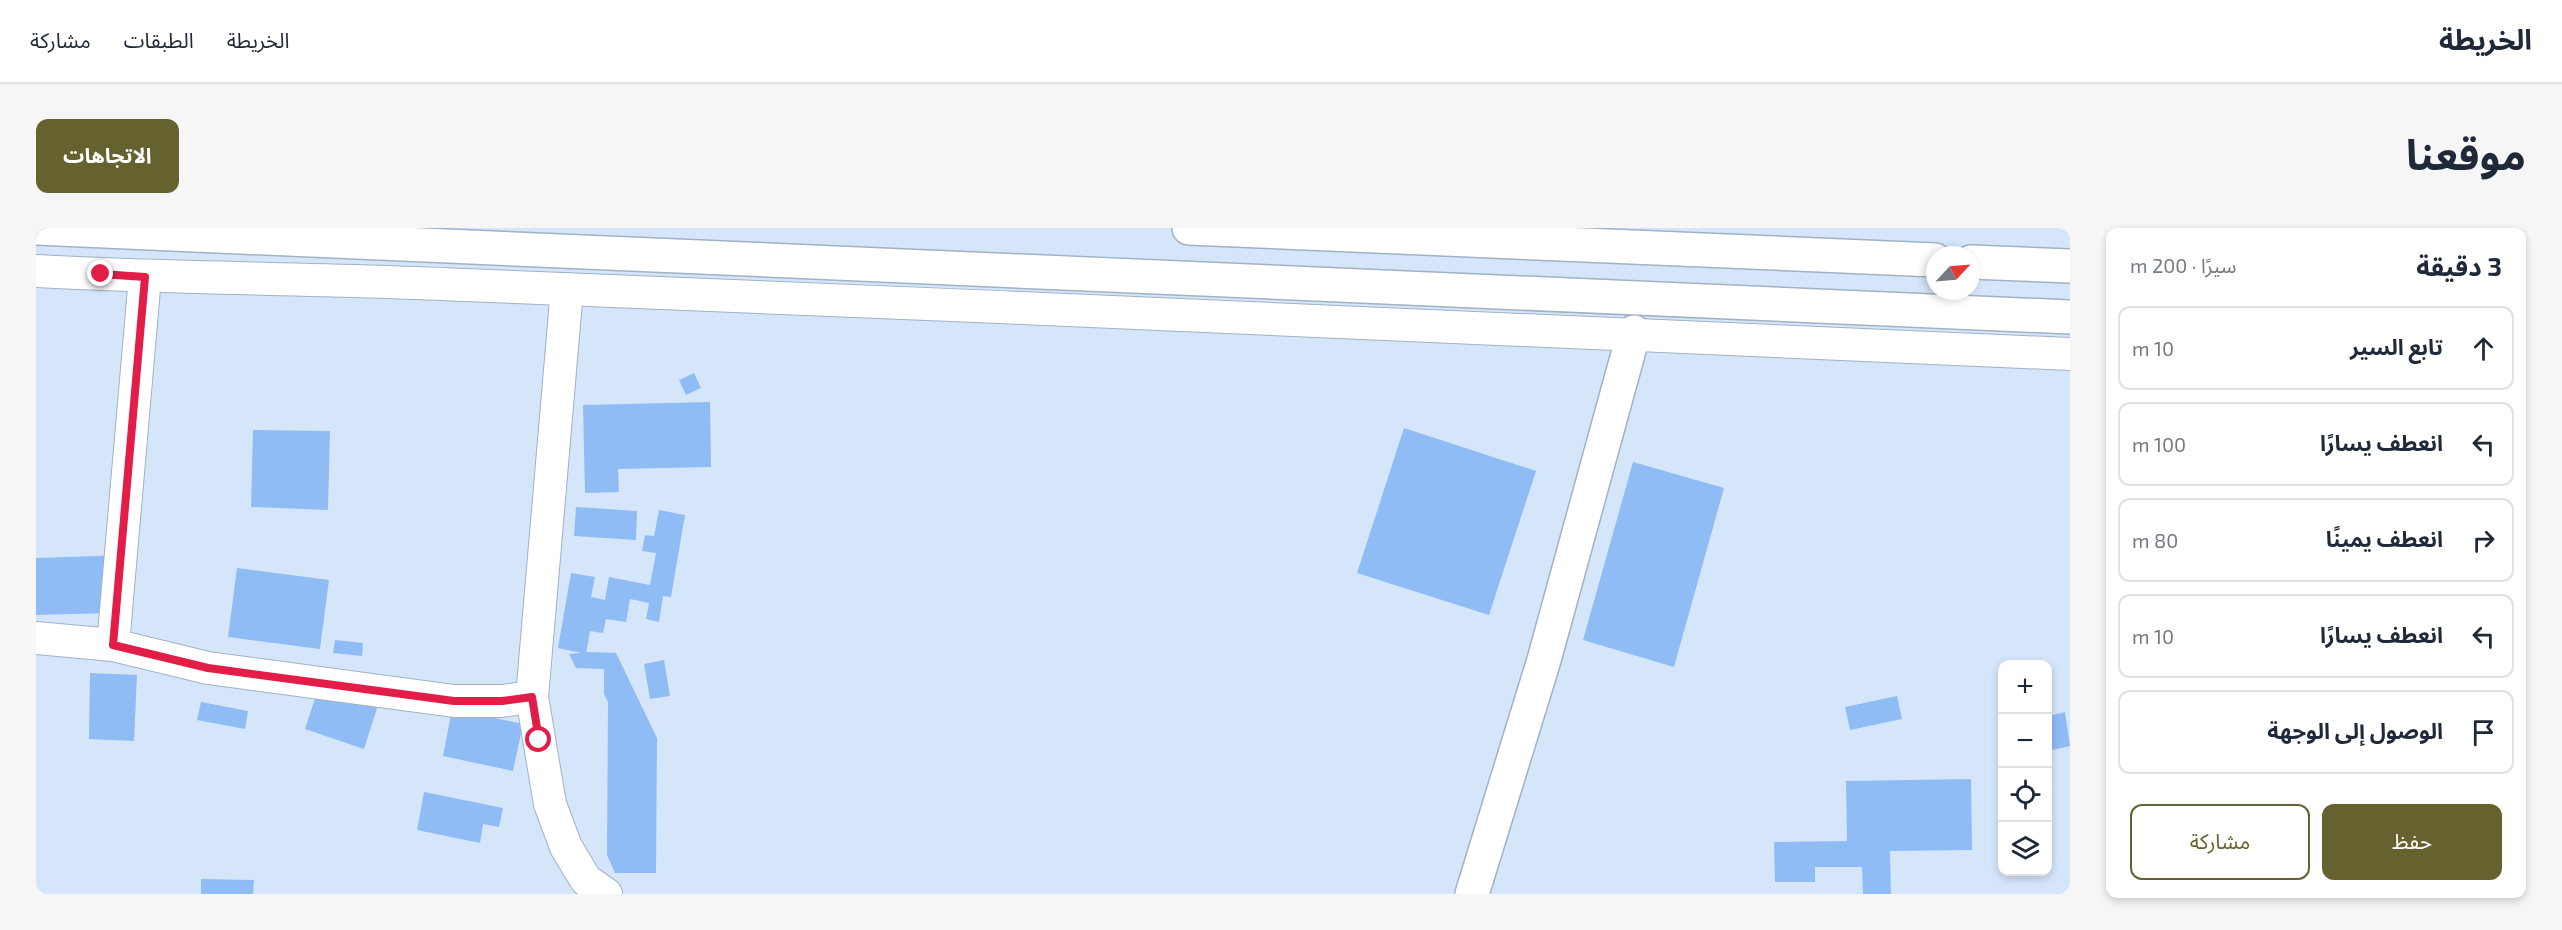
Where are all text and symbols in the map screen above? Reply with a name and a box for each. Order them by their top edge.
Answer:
text: الخريطة [2439,22,2532,56]
text: مشاركة [30,27,91,52]
text: الطبقات [124,27,194,52]
text: الخريطة [227,27,290,52]
button: الاتجاهات [36,119,179,193]
text: موقعنا [2406,128,2526,178]
north arrow [1926,246,1980,300]
text: 3 دقيقة [2416,250,2502,281]
text: سيرًا · 200 m [2130,253,2236,277]
route end [87,260,113,286]
icon: ahead [2467,332,2500,365]
text: تابع السير [2350,333,2443,359]
text: 10 m [2132,336,2174,360]
icon: left [2467,428,2500,461]
text: انعطف يسارًا [2320,429,2443,455]
text: 100 m [2132,432,2186,456]
icon: right [2467,524,2500,557]
text: انعطف يمينًا [2326,525,2443,551]
text: 80 m [2132,528,2178,552]
icon: left [2467,620,2500,653]
text: انعطف يسارًا [2320,621,2443,647]
text: 10 m [2132,624,2174,648]
map controls [1998,660,2052,876]
button: + [1998,660,2052,714]
button: − [1998,714,2052,768]
icon: arrive [2467,716,2500,749]
text: الوصول إلى الوجهة [2267,717,2443,743]
route start [525,726,551,752]
button: locate [1998,768,2052,822]
button: مشاركة [2130,804,2310,880]
button: حفظ [2322,804,2502,880]
button: layers [1998,822,2052,876]

